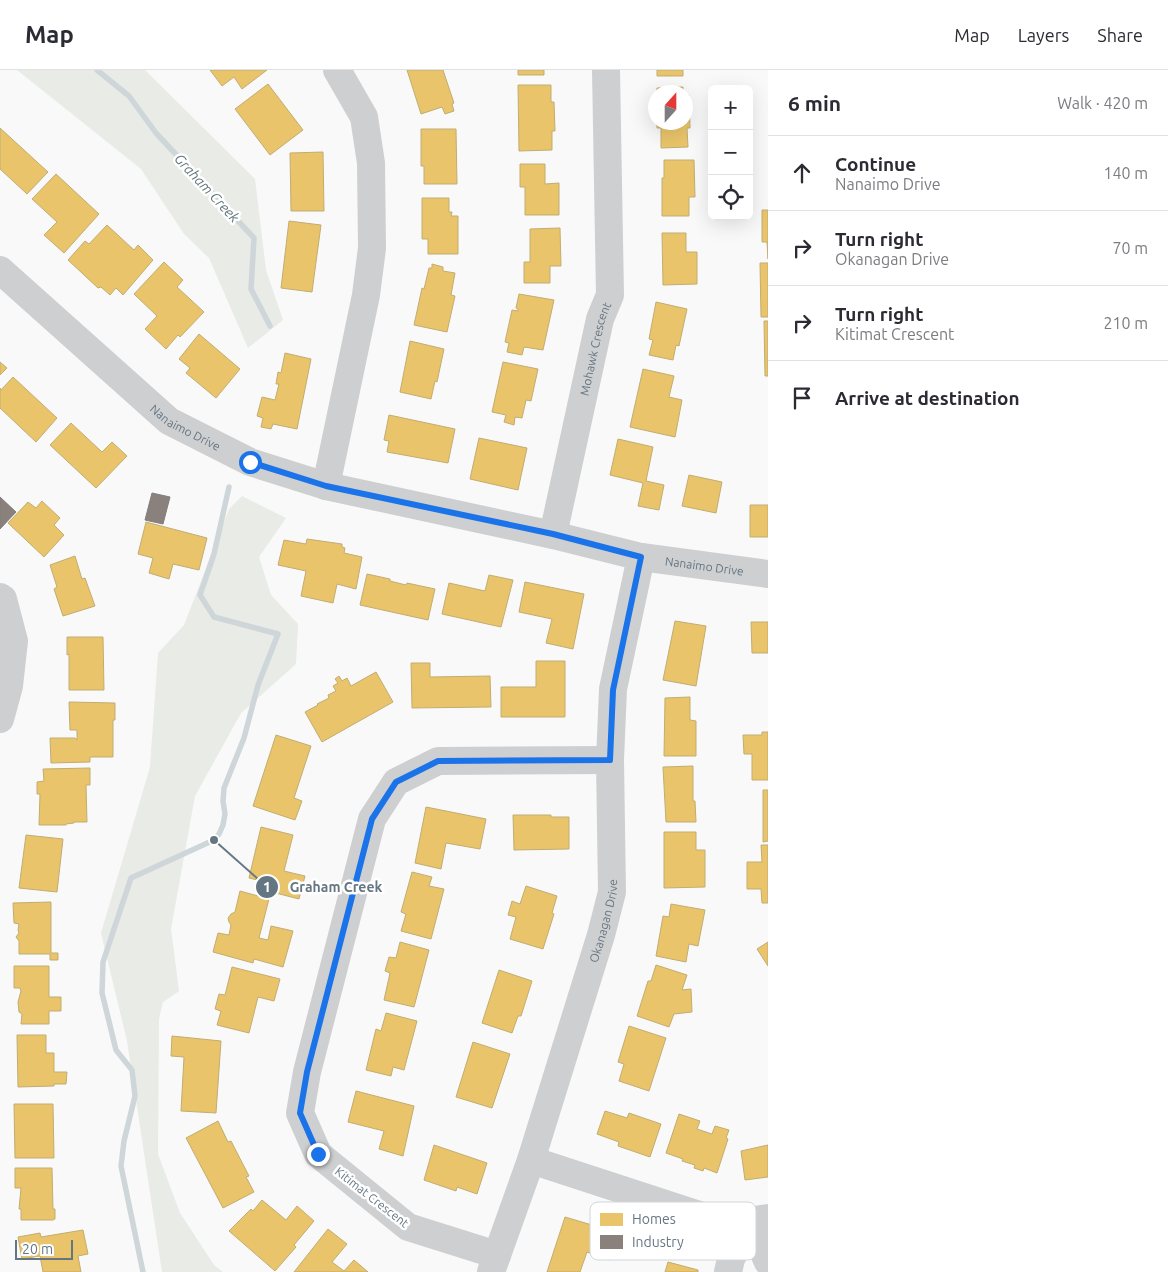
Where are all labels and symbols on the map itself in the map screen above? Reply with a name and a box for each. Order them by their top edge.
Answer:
north arrow [648,85,693,130]
water label: Graham Creek [171,150,243,226]
street label: Mohawk Crescent [577,300,613,397]
street label: Nanaimo Drive [148,401,223,453]
route start [239,451,262,474]
street label: Nanaimo Drive [664,554,745,577]
callout: Graham Creek [254,873,392,902]
text: 1 [263,878,271,895]
text: Graham Creek [290,879,382,895]
street label: Okanagan Drive [586,879,618,964]
route end [307,1143,330,1166]
street label: Kitimat Crescent [333,1164,412,1230]
legend [590,1202,756,1260]
text: Homes [632,1211,676,1227]
text: Industry [632,1234,684,1250]
scale bar [15,1237,72,1260]

